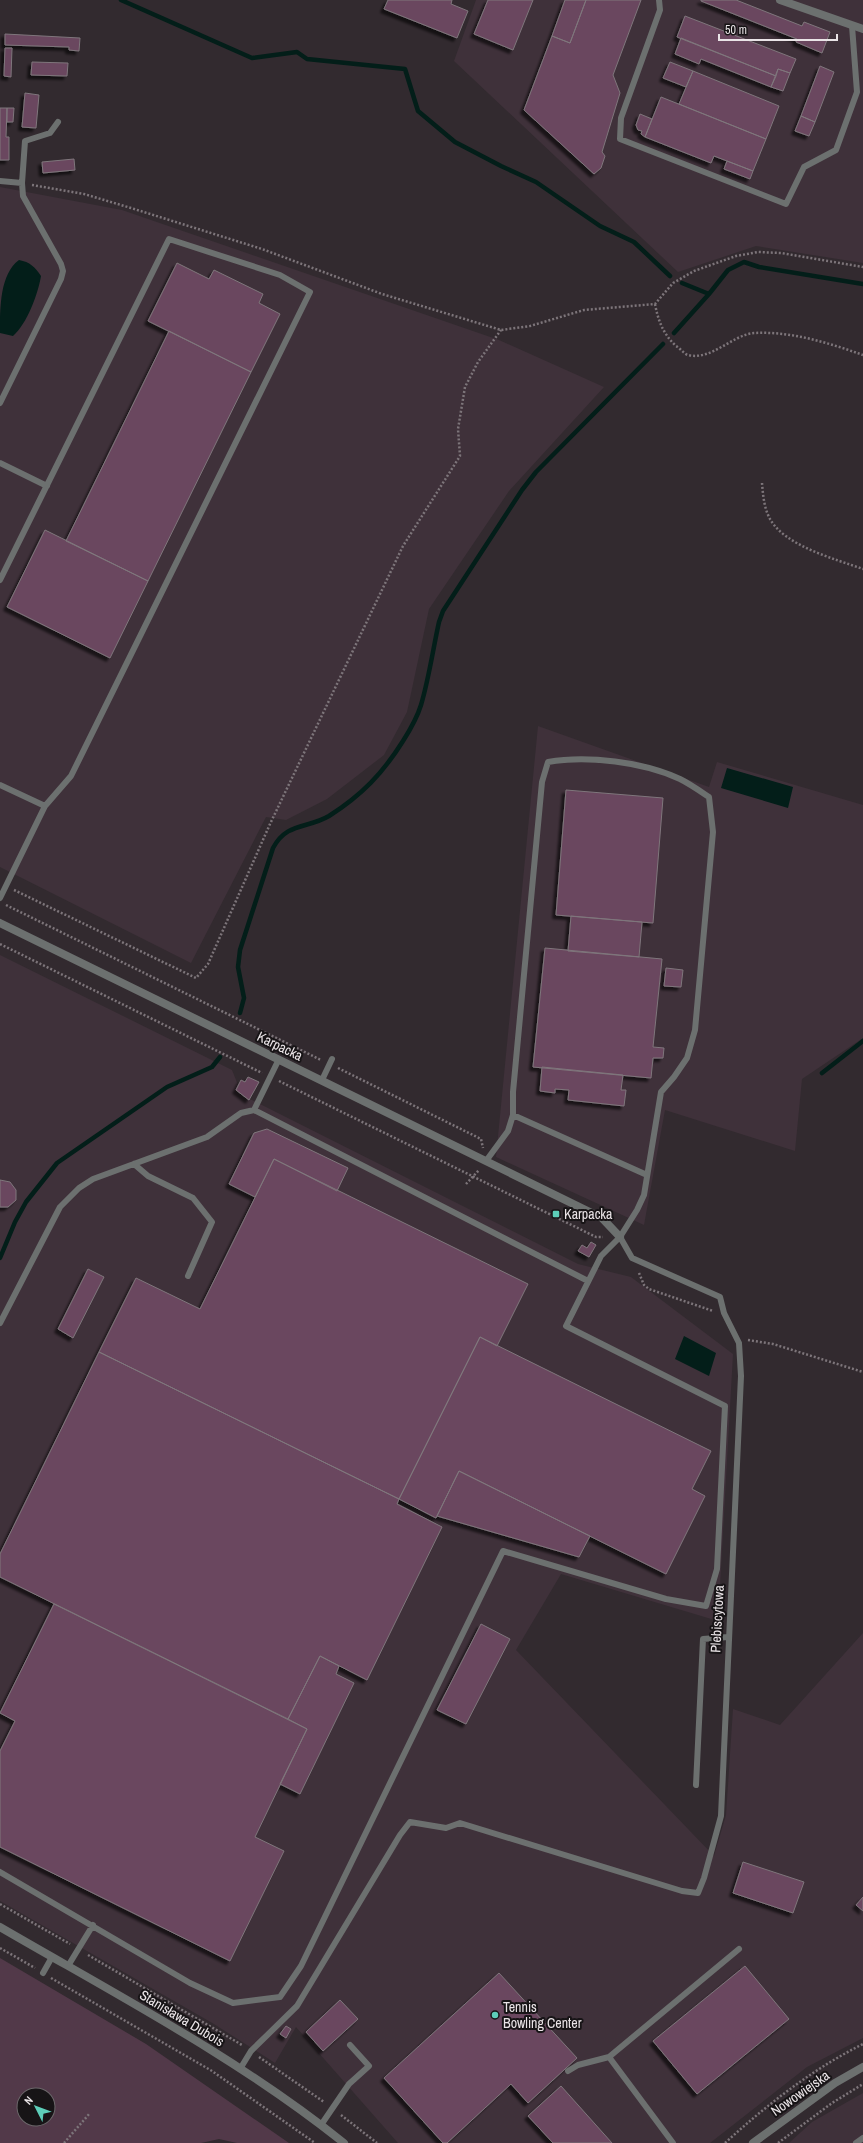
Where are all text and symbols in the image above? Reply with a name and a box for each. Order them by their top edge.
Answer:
scale bar [719,16,837,42]
text: 50 m [725,22,747,38]
street label: Karpacka [254,1027,306,1065]
place label: Karpacka [564,1205,613,1223]
marker: Karpacka [551,1209,561,1219]
street label: Plebiscytowa [706,1584,728,1653]
street label: Stanisława Dubois [136,1986,228,2050]
place label: Tennis Bowling Center [503,1998,582,2032]
marker: Tennis Bowling Center [490,2010,500,2020]
street label: Nowowiejska [767,2066,833,2120]
north arrow [16,2087,56,2127]
text: N [21,2093,36,2107]

